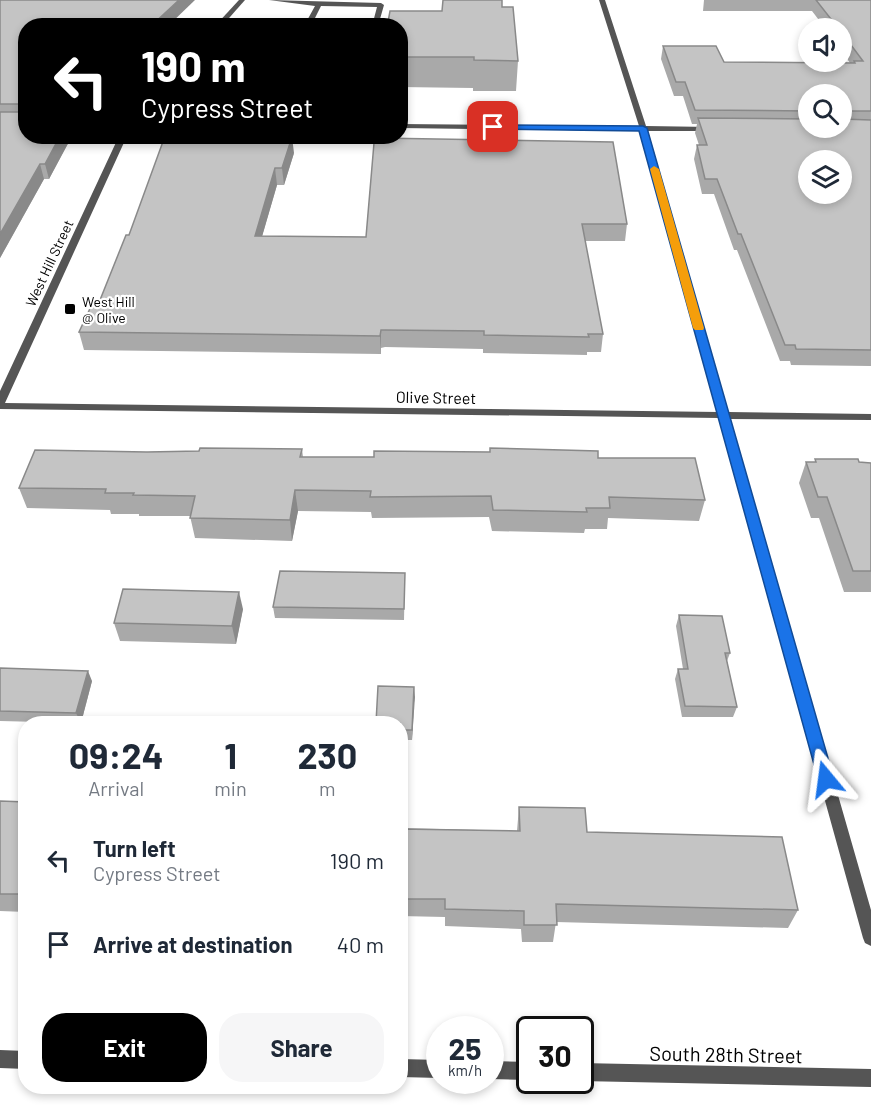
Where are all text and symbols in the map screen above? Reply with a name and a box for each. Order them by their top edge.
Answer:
map controls [798,18,852,204]
button: sound [798,18,852,72]
text: 190 m [141,40,246,90]
icon: left [42,42,120,120]
button: search [798,84,852,138]
text: Cypress Street [141,91,313,123]
pin [467,101,518,152]
icon: arrive [476,110,509,143]
button: layers [798,150,852,204]
street label: West Hill Street [21,217,77,309]
place label: West Hill @ Olive [82,293,135,326]
marker: West Hill @ Olive [63,302,77,316]
street label: Olive Street [396,387,476,407]
text: 09:24 [69,733,164,776]
text: 1 [224,733,237,776]
text: 230 [298,733,357,776]
position arrow [794,747,858,811]
text: Arrival [88,776,144,800]
text: min [214,776,247,800]
text: m [319,776,336,800]
text: Turn left [93,835,176,861]
icon: left [42,844,75,877]
text: 190 m [330,847,384,873]
text: Cypress Street [93,861,221,885]
icon: arrive [42,928,75,961]
text: Arrive at destination [93,931,292,957]
text: 40 m [337,931,384,957]
button: Exit [42,1013,207,1082]
button: Share [219,1013,384,1082]
speed limit sign: 30 [516,1016,594,1094]
text: 25 [449,1030,481,1066]
street label: South 28th Street [649,1041,803,1067]
text: km/h [448,1061,482,1079]

